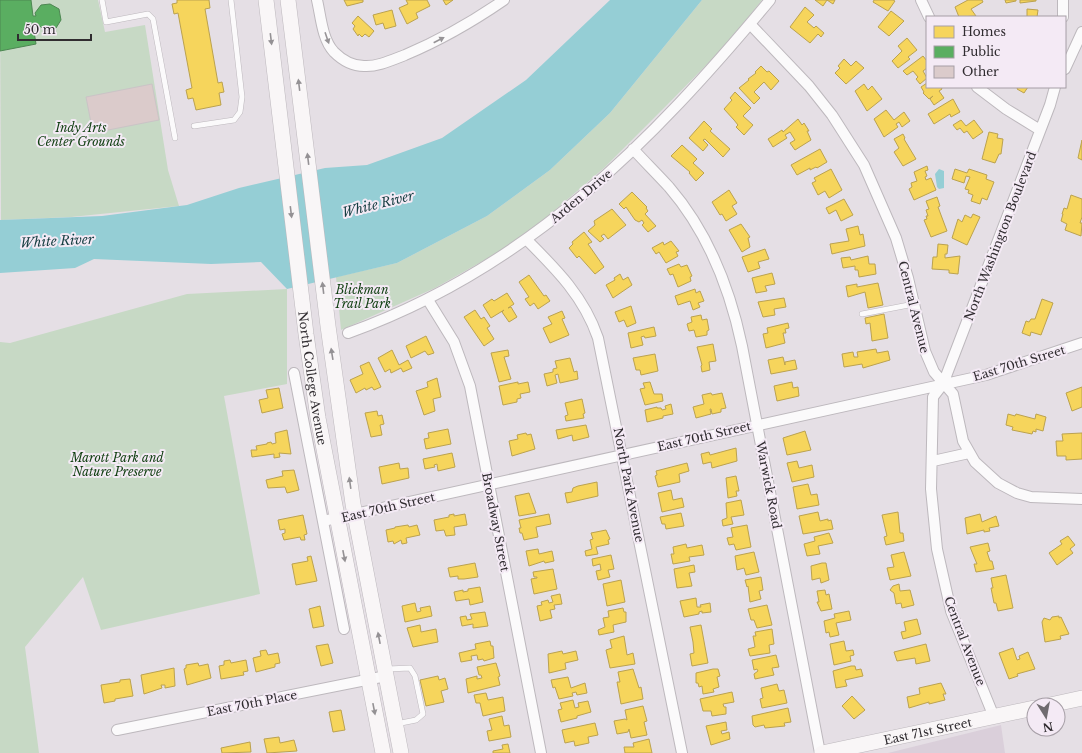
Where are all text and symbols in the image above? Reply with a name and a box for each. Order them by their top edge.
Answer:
scale bar [18,16,91,42]
legend [926,16,1066,88]
text: 50 m [24,22,56,37]
text: Homes [962,24,1006,39]
one-way arrow [324,32,330,44]
one-way arrow [268,33,274,45]
one-way arrow [433,37,444,43]
text: Public [962,44,1001,59]
text: Other [962,64,999,79]
one-way arrow [296,78,303,91]
park label: Indy Arts Center Grounds [37,120,125,149]
street label: North Washington Boulevard [961,149,1039,323]
one-way arrow [305,152,311,165]
street label: Arden Drive [546,166,615,227]
water label: White River [340,187,417,221]
one-way arrow [288,206,295,218]
water label: White River [20,231,95,251]
street label: Central Avenue [895,259,933,355]
one-way arrow [320,282,326,294]
park label: Blickman Trail Park [333,282,391,311]
street label: North College Avenue [296,310,331,446]
street label: East 70th Street [971,342,1067,384]
one-way arrow [329,348,335,360]
street label: East 70th Street [656,418,753,454]
street label: North Park Avenue [611,426,648,544]
street label: Warwick Road [753,439,785,530]
park label: Marott Park and Nature Preserve [69,450,164,479]
street label: Broadway Street [479,471,513,573]
one-way arrow [347,477,353,489]
street label: East 70th Street [340,489,437,525]
one-way arrow [342,550,348,562]
street label: Central Avenue [941,594,989,688]
one-way arrow [375,632,381,644]
street label: East 70th Place [206,687,299,719]
north arrow [1026,697,1066,737]
one-way arrow [372,703,378,715]
street label: East 71st Street [882,714,974,747]
text: N [1041,719,1054,735]

